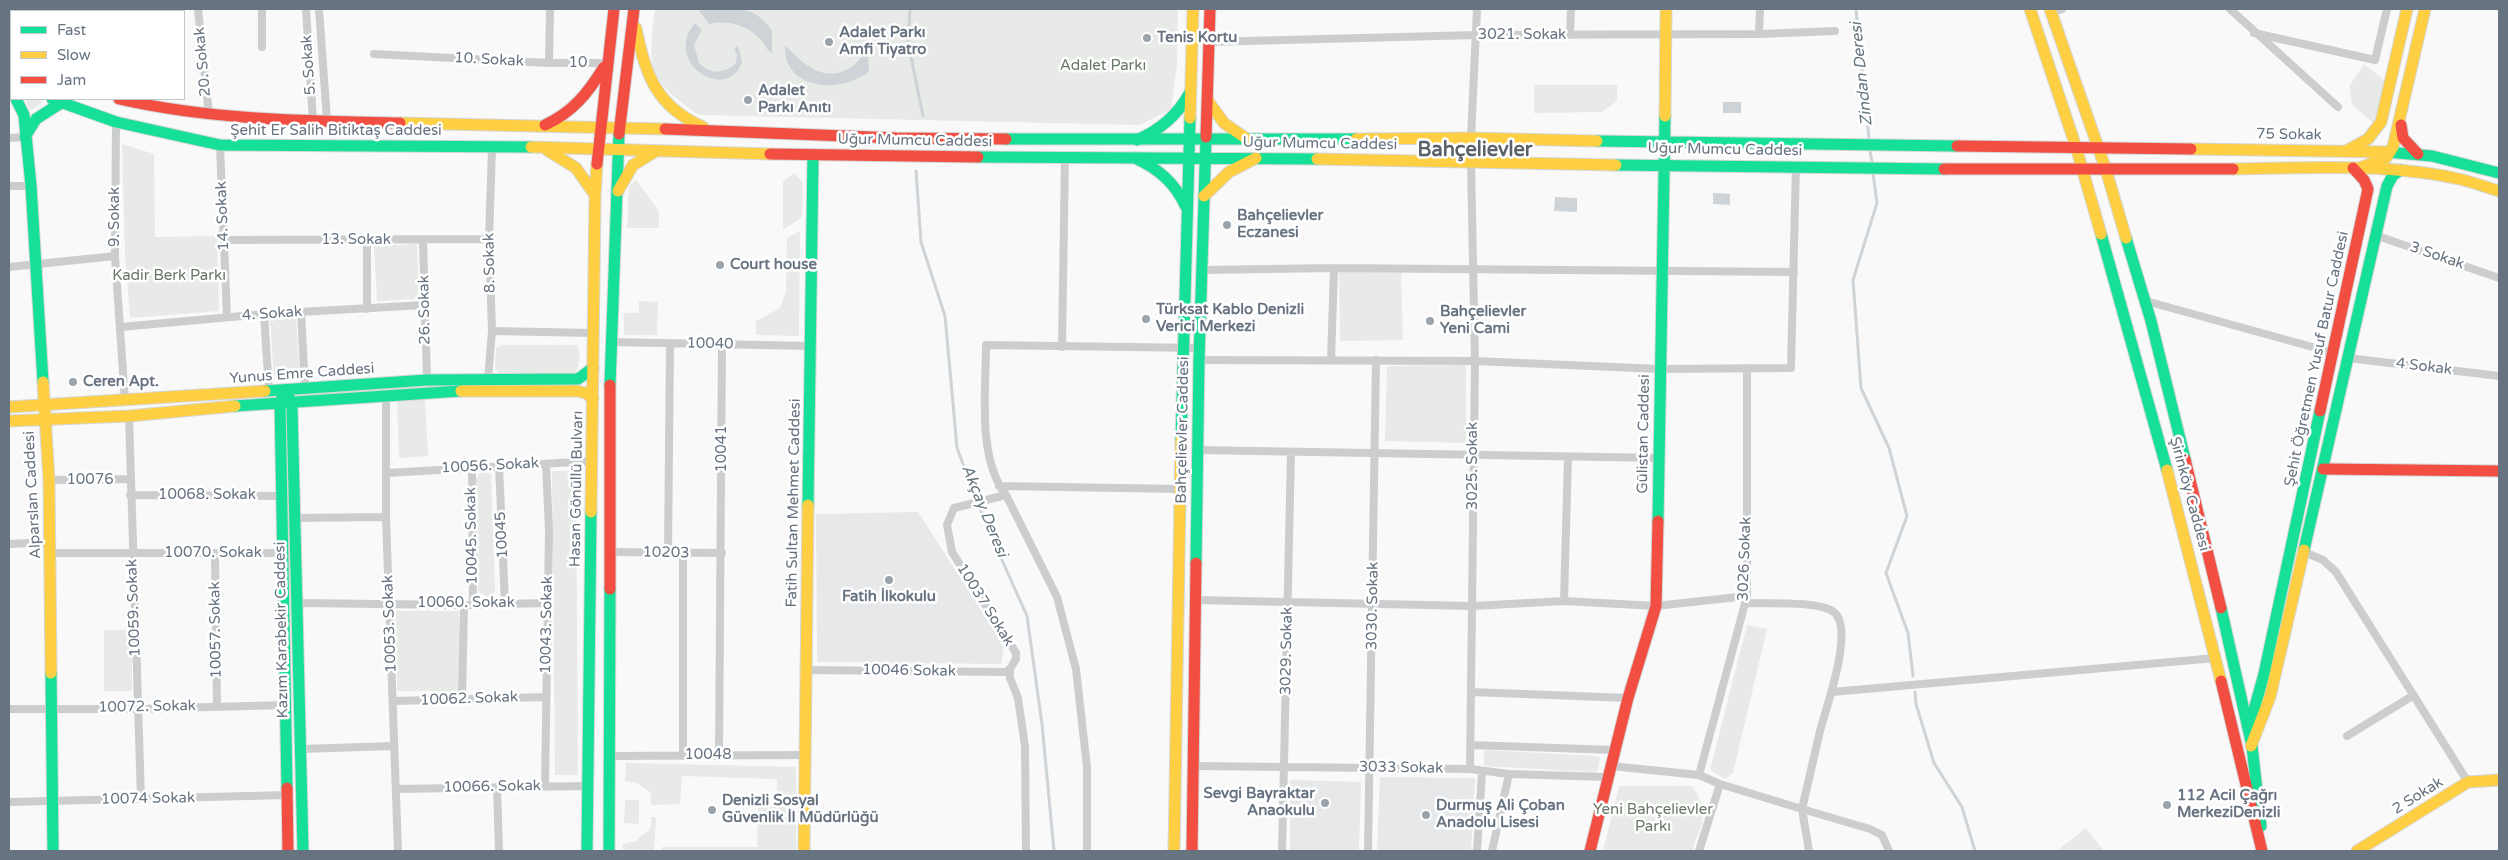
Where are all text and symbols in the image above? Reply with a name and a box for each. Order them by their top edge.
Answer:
legend [10,10,185,100]
text: Fast [57,21,86,39]
water label: Zindan Deresi [1847,21,1877,127]
place label: Adalet Parkı Amfi Tiyatro [839,24,926,59]
street label: 3021. Sokak [1478,26,1566,44]
street label: 20. Sokak [191,27,215,97]
place label: Tenis Kortu [1157,29,1237,47]
marker: Tenis Kortu [1141,32,1153,44]
street label: 5. Sokak [298,34,320,96]
marker: Adalet Parkı Amfi Tiyatro [823,36,835,48]
text: Slow [57,46,91,64]
street label: 10. Sokak [454,49,524,71]
street label: 10 [569,54,587,72]
park label: Adalet Parkı [1060,57,1146,75]
text: Jam [57,71,86,89]
place label: Adalet Parkı Anıtı [758,82,831,117]
marker: Adalet Parkı Anıtı [742,94,754,106]
street label: Şehit Er Salih Bitiktaş Caddesi [230,122,442,140]
street label: 75 Sokak [2256,125,2322,145]
street label: Uğur Mumcu Caddesi [837,131,993,151]
street label: Uğur Mumcu Caddesi [1242,134,1398,154]
district label: Bahçelievler [1418,139,1532,163]
street label: Uğur Mumcu Caddesi [1647,140,1803,160]
street label: 14. Sokak [213,181,233,251]
street label: 9. Sokak [106,187,124,247]
place label: Bahçelievler Eczanesi [1237,207,1323,242]
marker: Bahçelievler Eczanesi [1221,219,1233,231]
street label: Şehit Öğretmen Yusuf Batur Caddesi [2281,230,2353,488]
street label: 13. Sokak [321,231,391,249]
street label: 8. Sokak [480,233,500,293]
street label: 3 Sokak [2407,238,2467,274]
place label: Court house [730,256,817,274]
marker: Court house [714,259,726,271]
park label: Kadir Berk Parkı [112,267,226,285]
street label: 26. Sokak [415,275,435,345]
place label: Türksat Kablo Denizli Verici Merkezi [1156,301,1304,336]
street label: 4. Sokak [241,303,303,325]
place label: Bahçelievler Yeni Cami [1440,303,1526,338]
marker: Türksat Kablo Denizli Verici Merkezi [1140,313,1152,325]
marker: Bahçelievler Yeni Cami [1424,315,1436,327]
street label: 10040 [686,335,734,353]
street label: 4 Sokak [2395,355,2453,379]
street label: Bahçelievler Caddesi [1173,356,1193,504]
street label: Yunus Emre Caddesi [229,360,375,388]
place label: Ceren Apt. [83,373,159,391]
street label: Gülistan Caddesi [1634,374,1654,494]
marker: Ceren Apt. [67,376,79,388]
street label: Fatih Sultan Mehmet Caddesi [783,398,805,608]
street label: Hasan Gönüllü Bulvarı [567,411,587,567]
street label: 3025. Sokak [1464,422,1482,510]
street label: 10041 [713,425,731,473]
street label: Alparslan Caddesi [21,431,45,559]
street label: Şirinköy Caddesi [2165,435,2213,553]
street label: 10056. Sokak [441,454,539,478]
water label: Akçay Deresi [957,462,1011,560]
street label: 10076 [66,471,114,489]
street label: 10068. Sokak [158,486,256,504]
street label: 10045. Sokak [462,487,482,585]
street label: 10045 [492,511,512,559]
street label: 3026 Sokak [1735,516,1755,602]
street label: Kazım Karabekir Caddesi [271,541,293,719]
street label: 10070. Sokak [164,544,262,562]
street label: 10203 [642,544,690,562]
street label: 10059. Sokak [123,559,145,657]
street label: 10037 Sokak [952,560,1018,650]
street label: 3030. Sokak [1363,562,1383,650]
marker: Fatih İlkokulu [883,574,895,586]
street label: 10053. Sokak [379,575,401,673]
street label: 10043. Sokak [537,576,557,674]
street label: 10057. Sokak [206,581,226,679]
place label: Fatih İlkokulu [842,588,936,606]
street label: 10060. Sokak [417,594,515,612]
street label: 3029. Sokak [1277,607,1297,695]
street label: 10046 Sokak [862,661,956,681]
street label: 10062. Sokak [420,688,518,710]
street label: 10072. Sokak [98,697,196,717]
street label: 10048 [684,746,732,764]
street label: 3033 Sokak [1359,758,1443,778]
street label: 2 Sokak [2389,773,2447,819]
street label: 10066. Sokak [443,777,541,797]
place label: Sevgi Bayraktar Anaokulu [1203,785,1315,820]
place label: 112 Acil Çağrı MerkeziDenizli [2177,787,2280,822]
street label: 10074 Sokak [101,789,195,809]
place label: Denizli Sosyal Güvenlik İl Müdürlüğü [722,792,879,827]
marker: Sevgi Bayraktar Anaokulu [1319,797,1331,809]
place label: Durmuş Ali Çoban Anadolu Lisesi [1436,797,1565,832]
marker: 112 Acil Çağrı MerkeziDenizli [2161,799,2173,811]
park label: Yeni Bahçelievler Parkı [1593,801,1713,836]
marker: Denizli Sosyal Güvenlik İl Müdürlüğü [706,804,718,816]
marker: Durmuş Ali Çoban Anadolu Lisesi [1420,809,1432,821]

